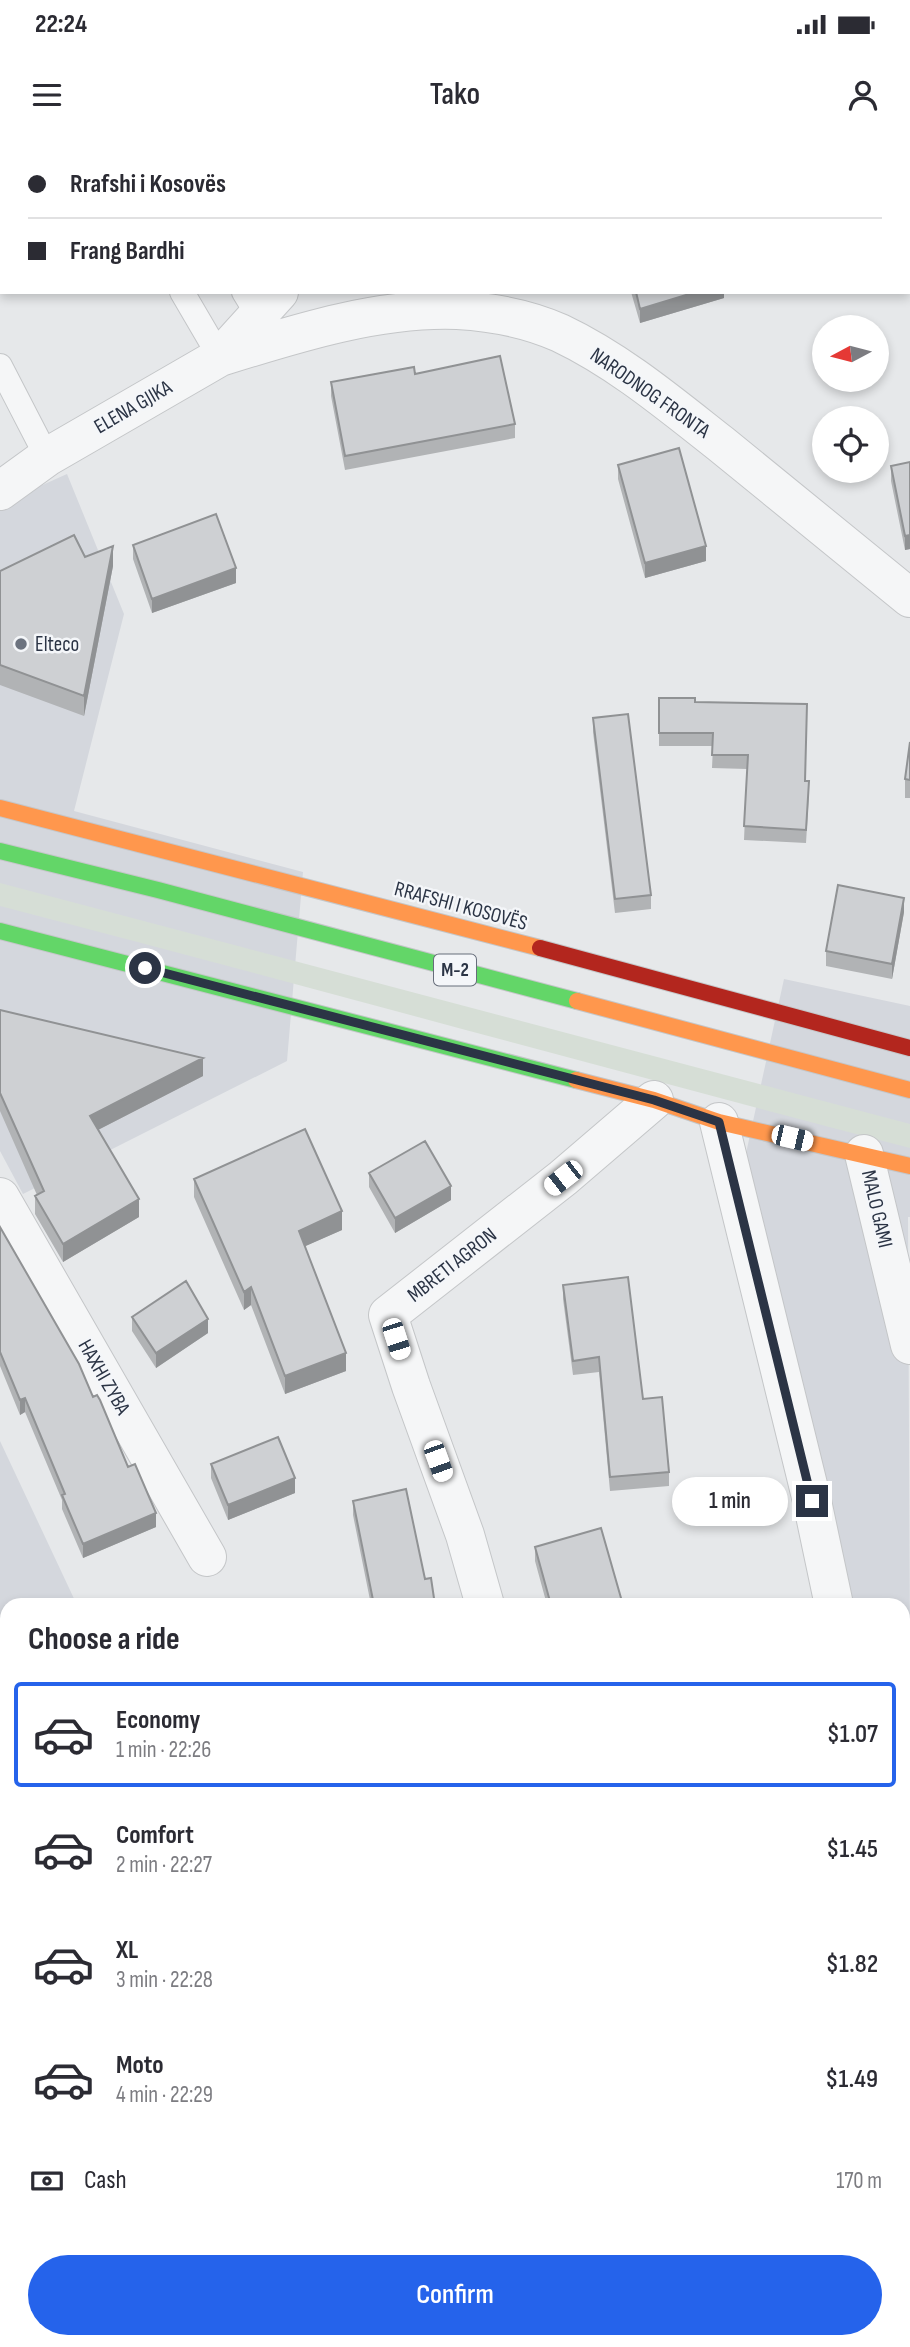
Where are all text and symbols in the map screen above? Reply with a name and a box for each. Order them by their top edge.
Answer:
text: 22:24 [35,9,87,40]
text: Tako [430,75,480,114]
icon: menu [28,76,66,114]
icon: person [844,76,882,114]
text: Rrafshi i Kosovës [70,169,226,200]
text: Frang Bardhi [70,236,185,267]
north arrow [812,315,889,392]
map controls [812,315,889,483]
street label: NARODNOG FRONTA [585,342,716,444]
street label: ELENA GJIKA [90,374,177,439]
button: locate [812,406,889,483]
place label: Elteco [35,632,79,657]
marker: Elteco [13,636,29,652]
street label: RRAFSHI I KOSOVËS [392,876,530,936]
route start [129,952,161,984]
road number: M-2 [434,954,476,986]
car [770,1123,815,1153]
car [540,1157,587,1199]
street label: MALO GAMI [856,1168,898,1250]
street label: MBRETI AGRON [402,1222,502,1308]
car [380,1316,413,1362]
street label: HAXHI ZYBA [72,1335,136,1420]
car [421,1438,456,1484]
callout: 1 min [672,1476,788,1526]
route end [796,1485,828,1517]
text: 1 min [709,1487,751,1515]
text: Choose a ride [28,1620,180,1659]
icon: car [32,1703,95,1766]
text: Economy [116,1705,200,1736]
text: $1.07 [827,1719,878,1750]
text: 1 min · 22:26 [116,1736,211,1764]
icon: car [32,1818,95,1881]
text: Comfort [116,1820,194,1851]
text: $1.45 [826,1834,878,1865]
text: 2 min · 22:27 [116,1851,212,1879]
icon: car [32,1933,95,1996]
text: XL [116,1935,138,1966]
text: $1.82 [826,1949,878,1980]
text: 3 min · 22:28 [116,1966,213,1994]
icon: car [32,2048,95,2111]
text: Moto [116,2050,164,2081]
text: $1.49 [825,2064,878,2095]
text: 4 min · 22:29 [116,2081,213,2109]
icon: cash [28,2162,66,2200]
text: Cash [84,2165,127,2196]
text: 170 m [836,2167,882,2195]
button: Confirm [28,2255,882,2335]

